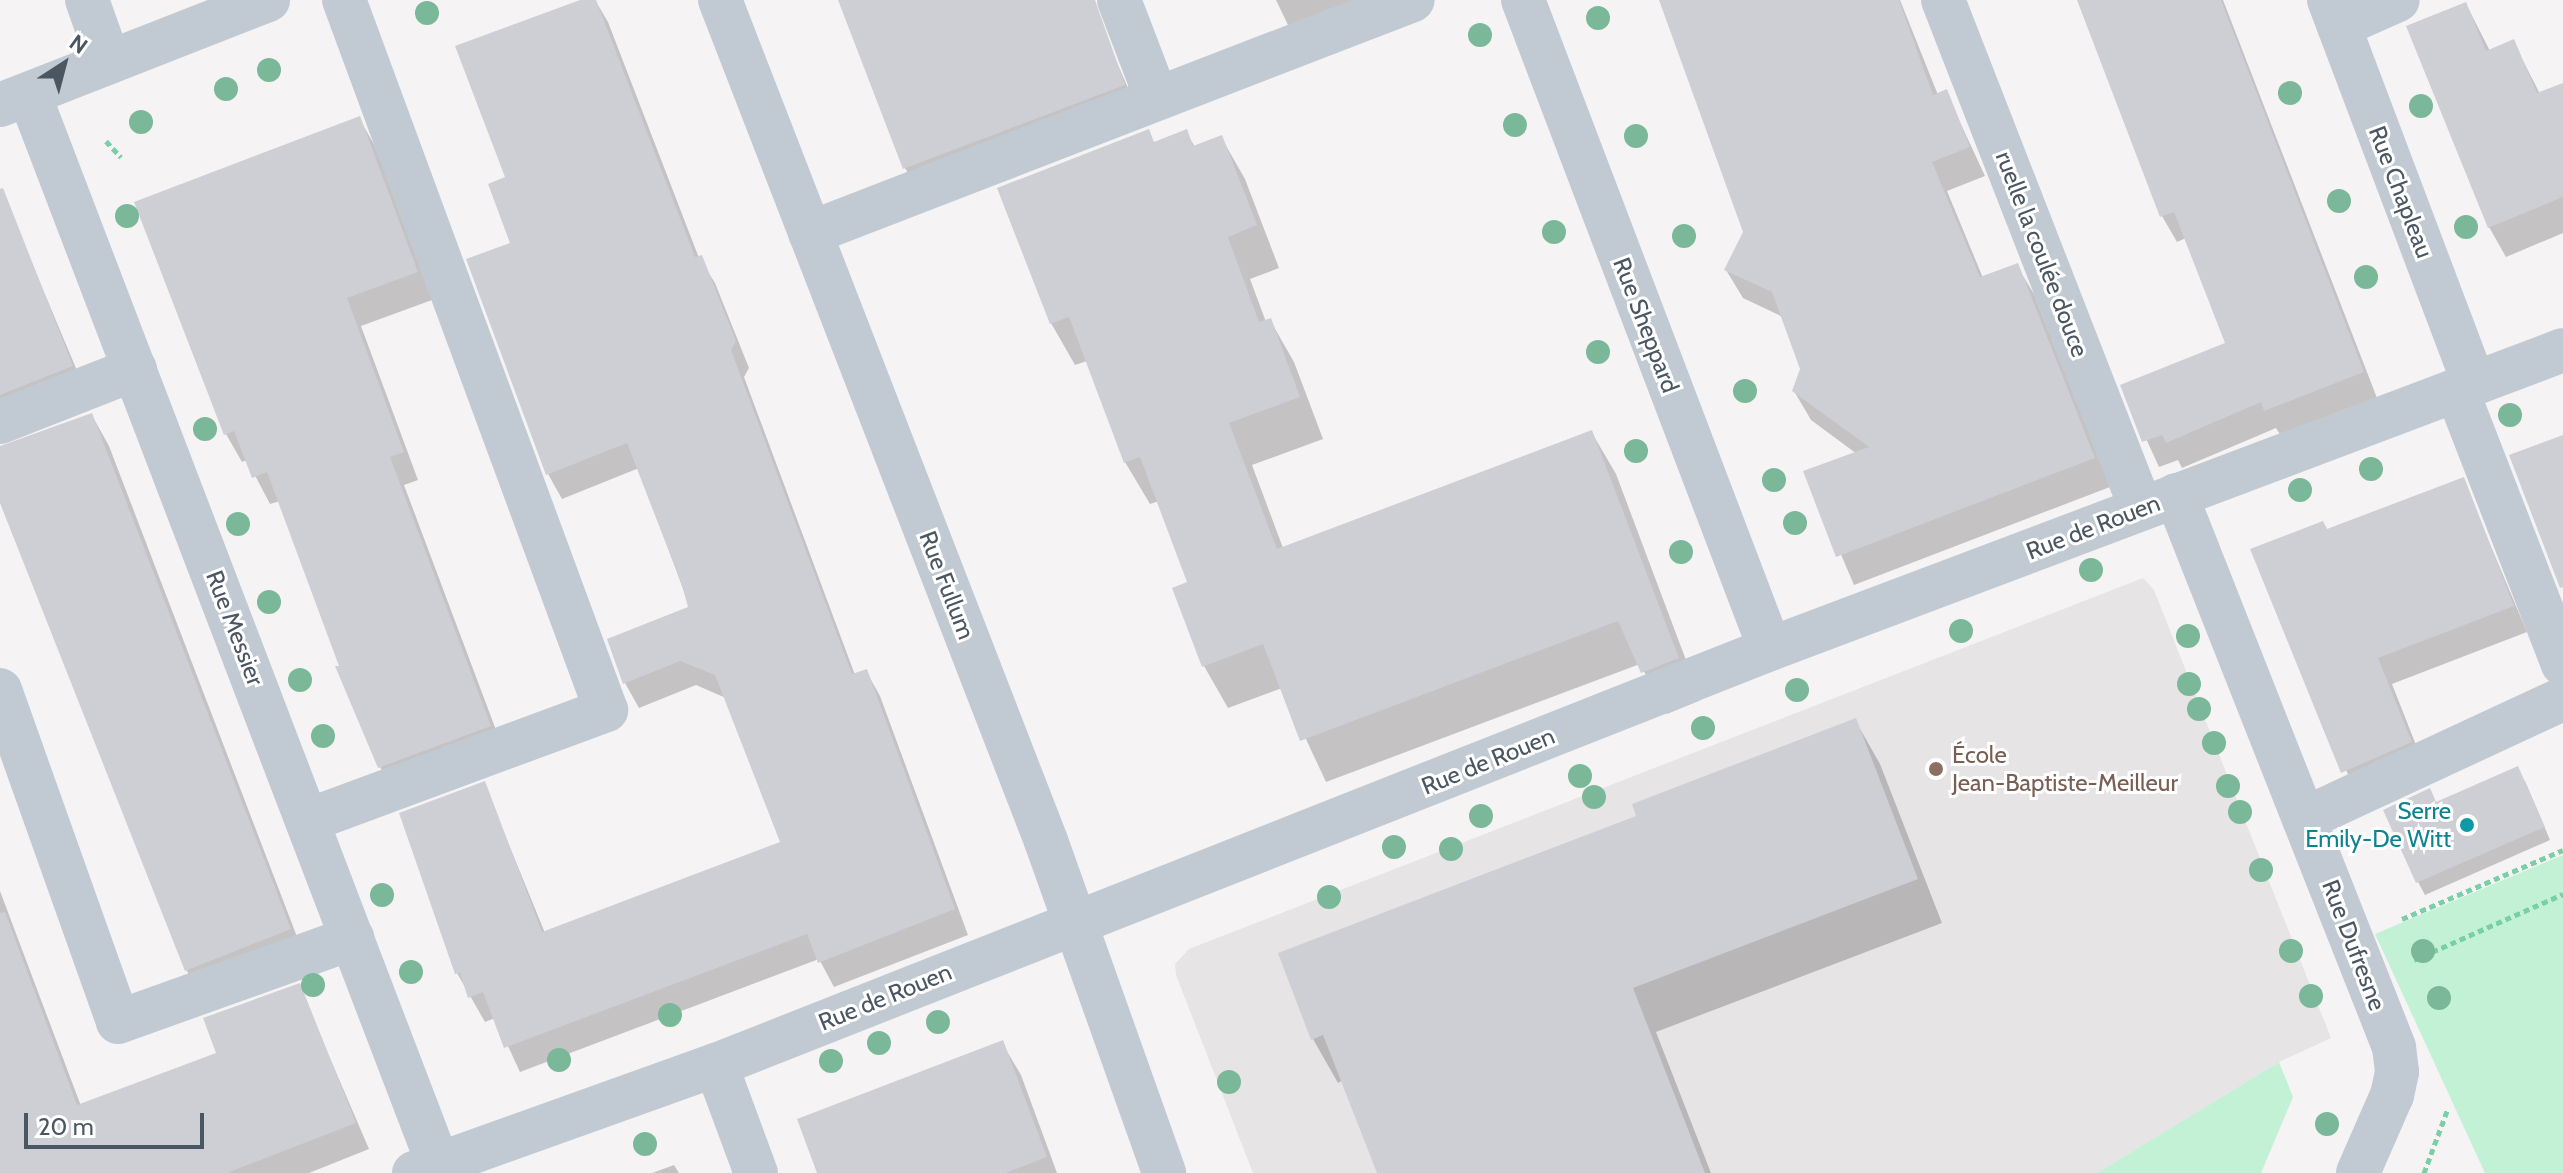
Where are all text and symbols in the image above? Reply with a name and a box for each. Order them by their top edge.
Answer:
north arrow [24,24,104,104]
text: N [64,29,93,60]
street label: Rue Chapleau [2363,122,2439,262]
street label: ruelle la coulée douce [1989,147,2095,361]
street label: Rue Sheppard [1607,253,1685,397]
street label: Rue de Rouen [2022,488,2164,566]
street label: Rue Fullum [913,527,981,643]
street label: Rue Messier [200,566,270,690]
street label: Rue de Rouen [1417,721,1559,801]
place label: École Jean-Baptiste-Meilleur [1952,741,2178,797]
marker: École Jean-Baptiste-Meilleur [1927,760,1945,778]
place label: Serre Emily-De Witt [2305,797,2451,853]
marker: Serre Emily-De Witt [2458,816,2476,834]
street label: Rue Dufresne [2316,876,2392,1014]
street label: Rue de Rouen [814,957,956,1037]
scale bar [28,1097,208,1147]
text: 20 m [38,1112,94,1141]

